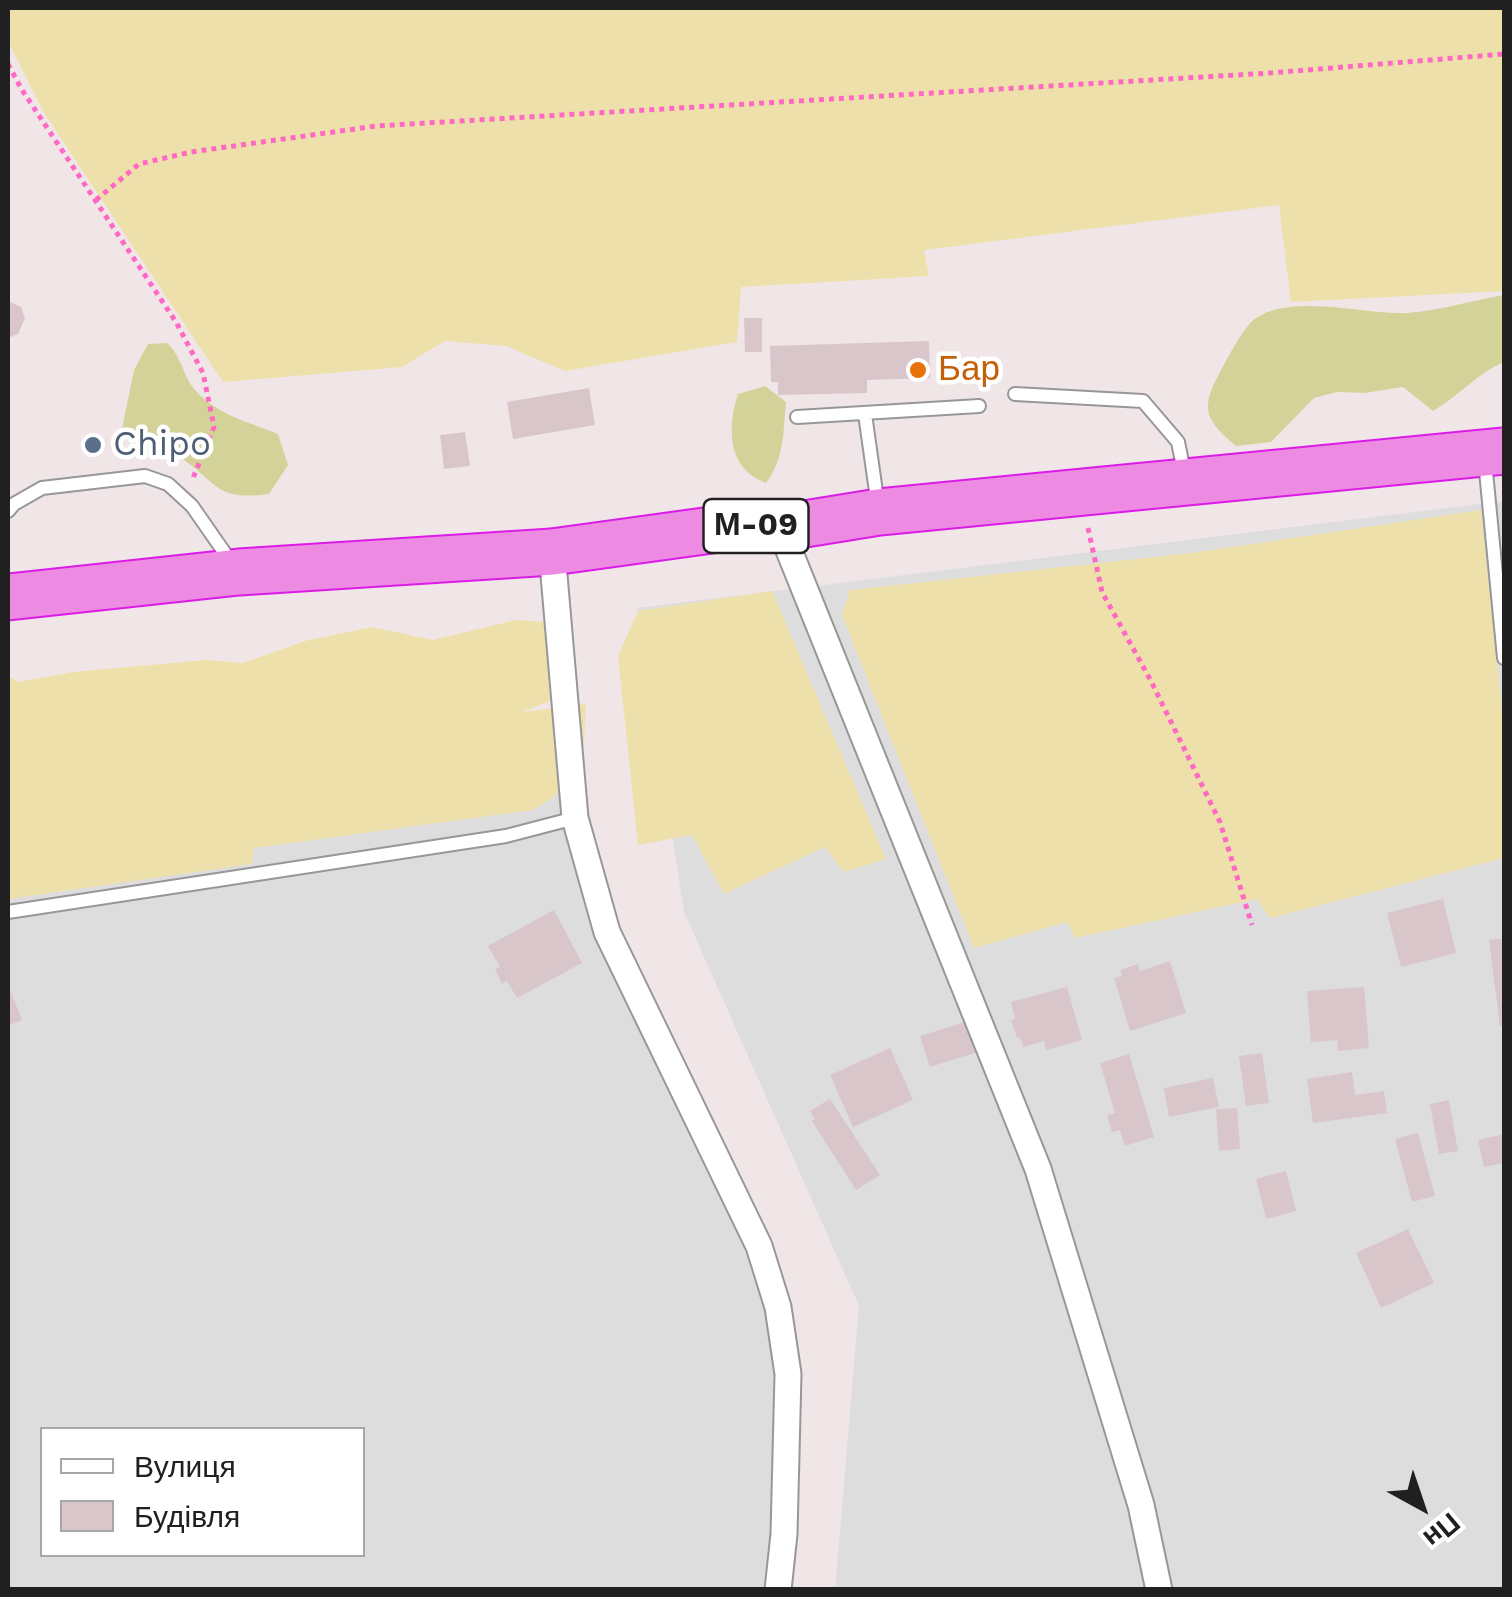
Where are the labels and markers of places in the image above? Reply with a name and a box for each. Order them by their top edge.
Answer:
place label: Бар [938,349,1000,391]
marker: Бар [907,359,929,381]
place label: Chipo [113,424,211,466]
marker: Chipo [82,434,104,456]

